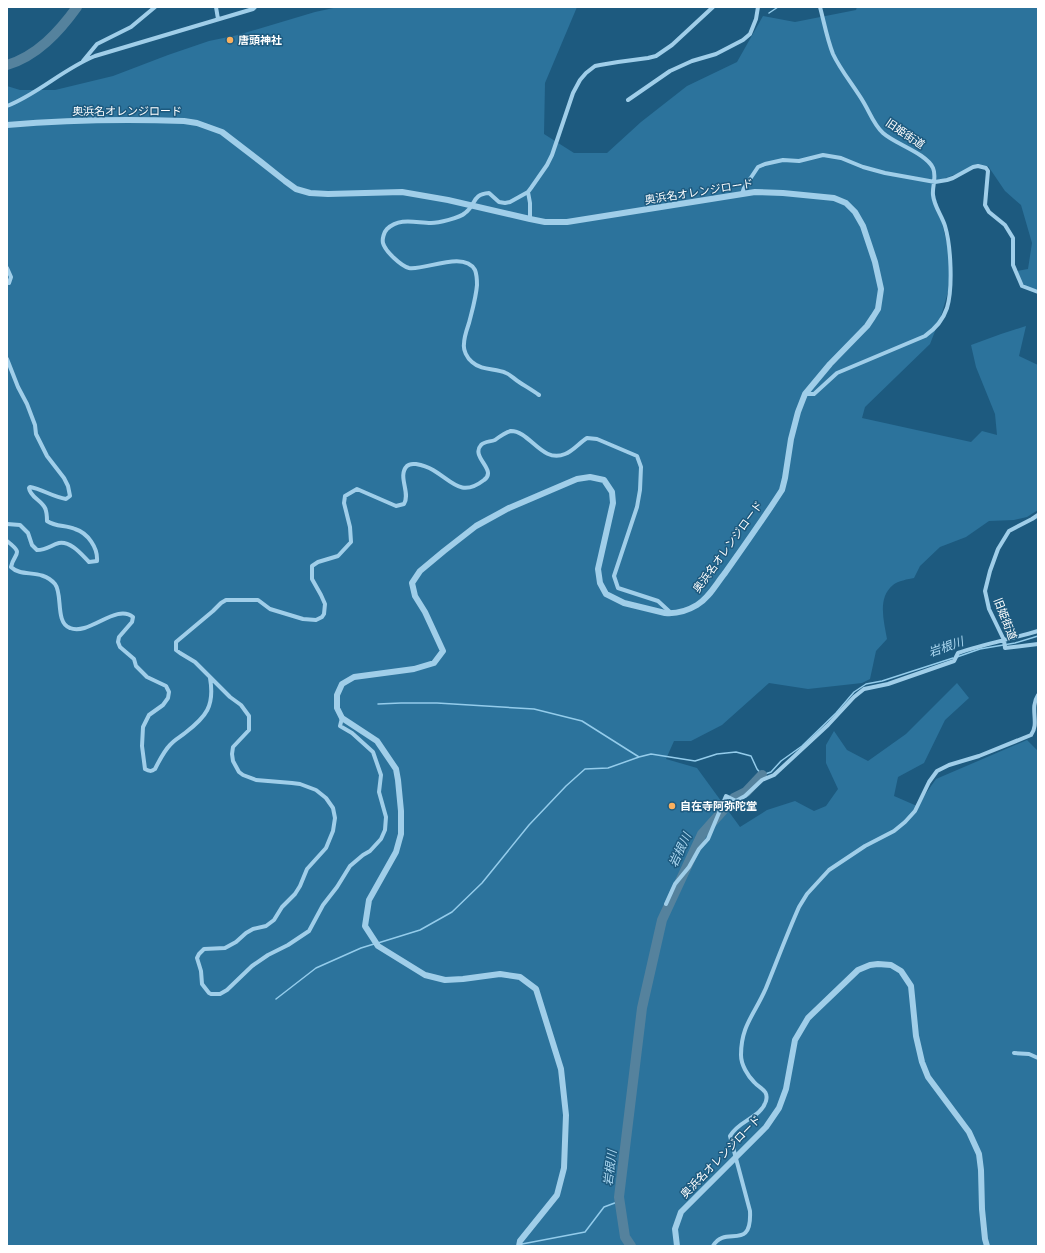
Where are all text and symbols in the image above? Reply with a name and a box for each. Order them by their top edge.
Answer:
place label: 唐頭神社 [238,34,282,47]
marker: 唐頭神社 [225,35,235,45]
street label: 奥浜名オレンジロード [72,105,182,118]
street label: 旧姫街道 [883,116,927,152]
street label: 奥浜名オレンジロード [644,177,754,207]
street label: 奥浜名オレンジロード [690,499,766,595]
street label: 旧姫街道 [991,596,1019,642]
water label: 岩根川 [927,634,967,659]
place label: 自在寺阿弥陀堂 [680,800,757,813]
marker: 自在寺阿弥陀堂 [667,801,677,811]
water label: 岩根川 [666,829,695,869]
street label: 奥浜名オレンジロード [678,1113,764,1201]
water label: 岩根川 [601,1147,619,1187]

